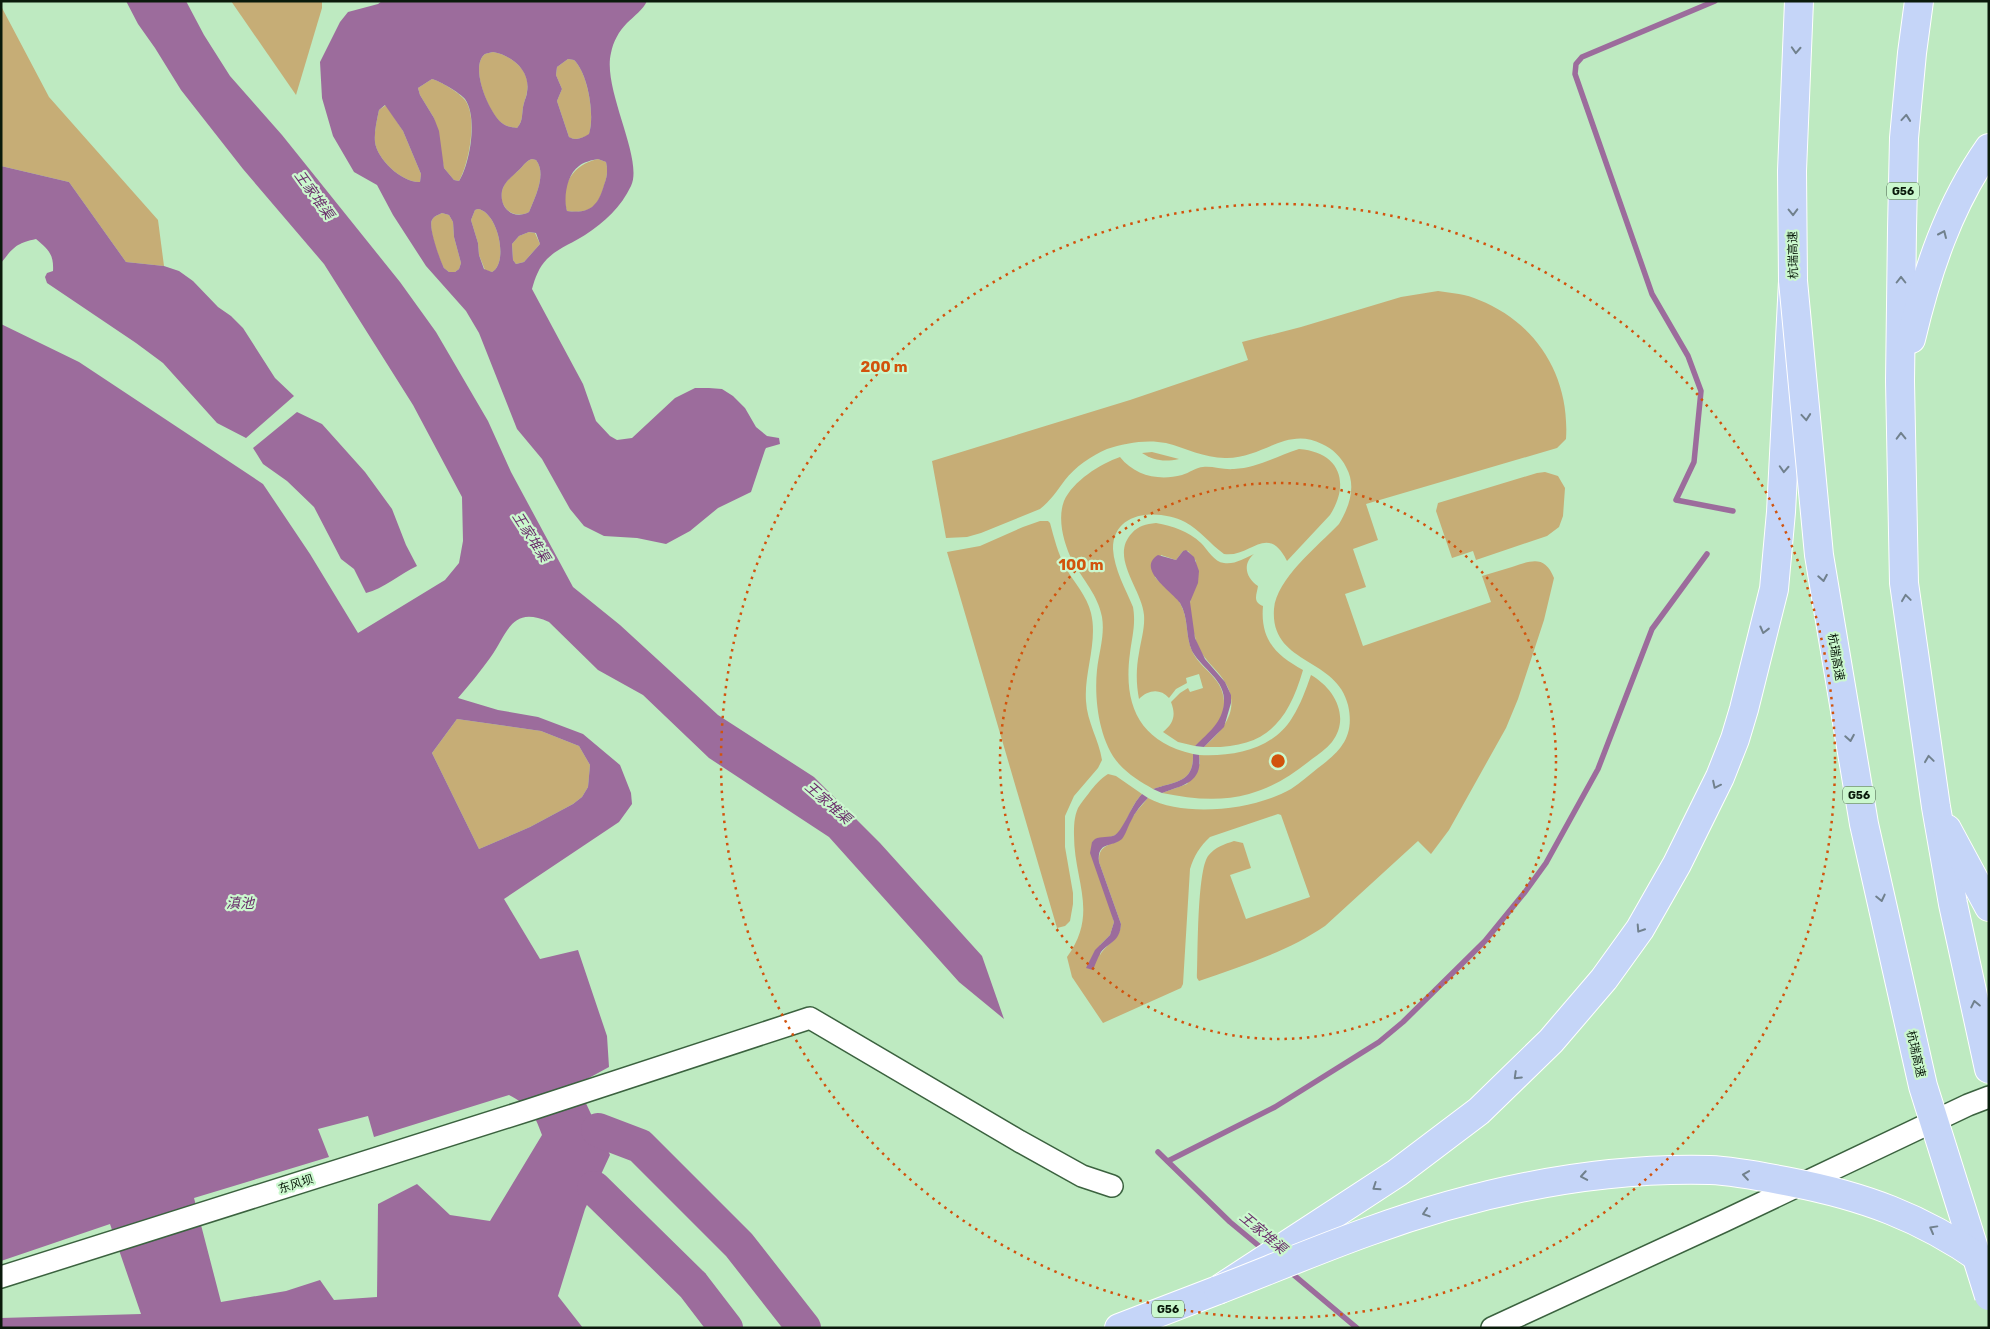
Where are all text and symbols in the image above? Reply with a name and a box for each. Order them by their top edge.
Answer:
one-way arrow [1791,46,1801,54]
one-way arrow [1900,113,1911,121]
water label: 王家堆渠 [291,167,339,224]
road number: G56 [1887,182,1919,200]
one-way arrow [1788,209,1798,217]
one-way arrow [1936,230,1947,239]
street label: 杭瑞高速 [1786,231,1800,279]
one-way arrow [1896,276,1906,284]
text: 200 m [860,358,908,376]
one-way arrow [1800,413,1811,421]
one-way arrow [1896,431,1906,439]
one-way arrow [1778,466,1789,474]
water label: 王家堆渠 [509,509,554,567]
text: 100 m [1059,556,1103,574]
one-way arrow [1817,574,1827,583]
one-way arrow [1901,594,1912,602]
one-way arrow [1759,626,1770,635]
street label: 杭瑞高速 [1825,632,1847,682]
one-way arrow [1844,734,1854,743]
centre of rings [1269,752,1287,770]
one-way arrow [1924,754,1935,762]
water label: 王家堆渠 [801,778,856,829]
one-way arrow [1712,780,1722,789]
road number: G56 [1843,786,1875,804]
one-way arrow [1875,893,1885,902]
water label: 滇池 [226,895,256,912]
one-way arrow [1637,923,1646,932]
one-way arrow [1970,1000,1981,1009]
street label: 杭瑞高速 [1904,1029,1928,1079]
one-way arrow [1514,1070,1523,1079]
one-way arrow [1741,1170,1749,1181]
one-way arrow [1579,1171,1588,1181]
street label: 东风坝 [277,1172,315,1196]
one-way arrow [1372,1181,1382,1190]
one-way arrow [1422,1207,1430,1217]
water label: 王家堆渠 [1236,1208,1291,1259]
one-way arrow [1929,1225,1938,1235]
road number: G56 [1152,1300,1184,1318]

